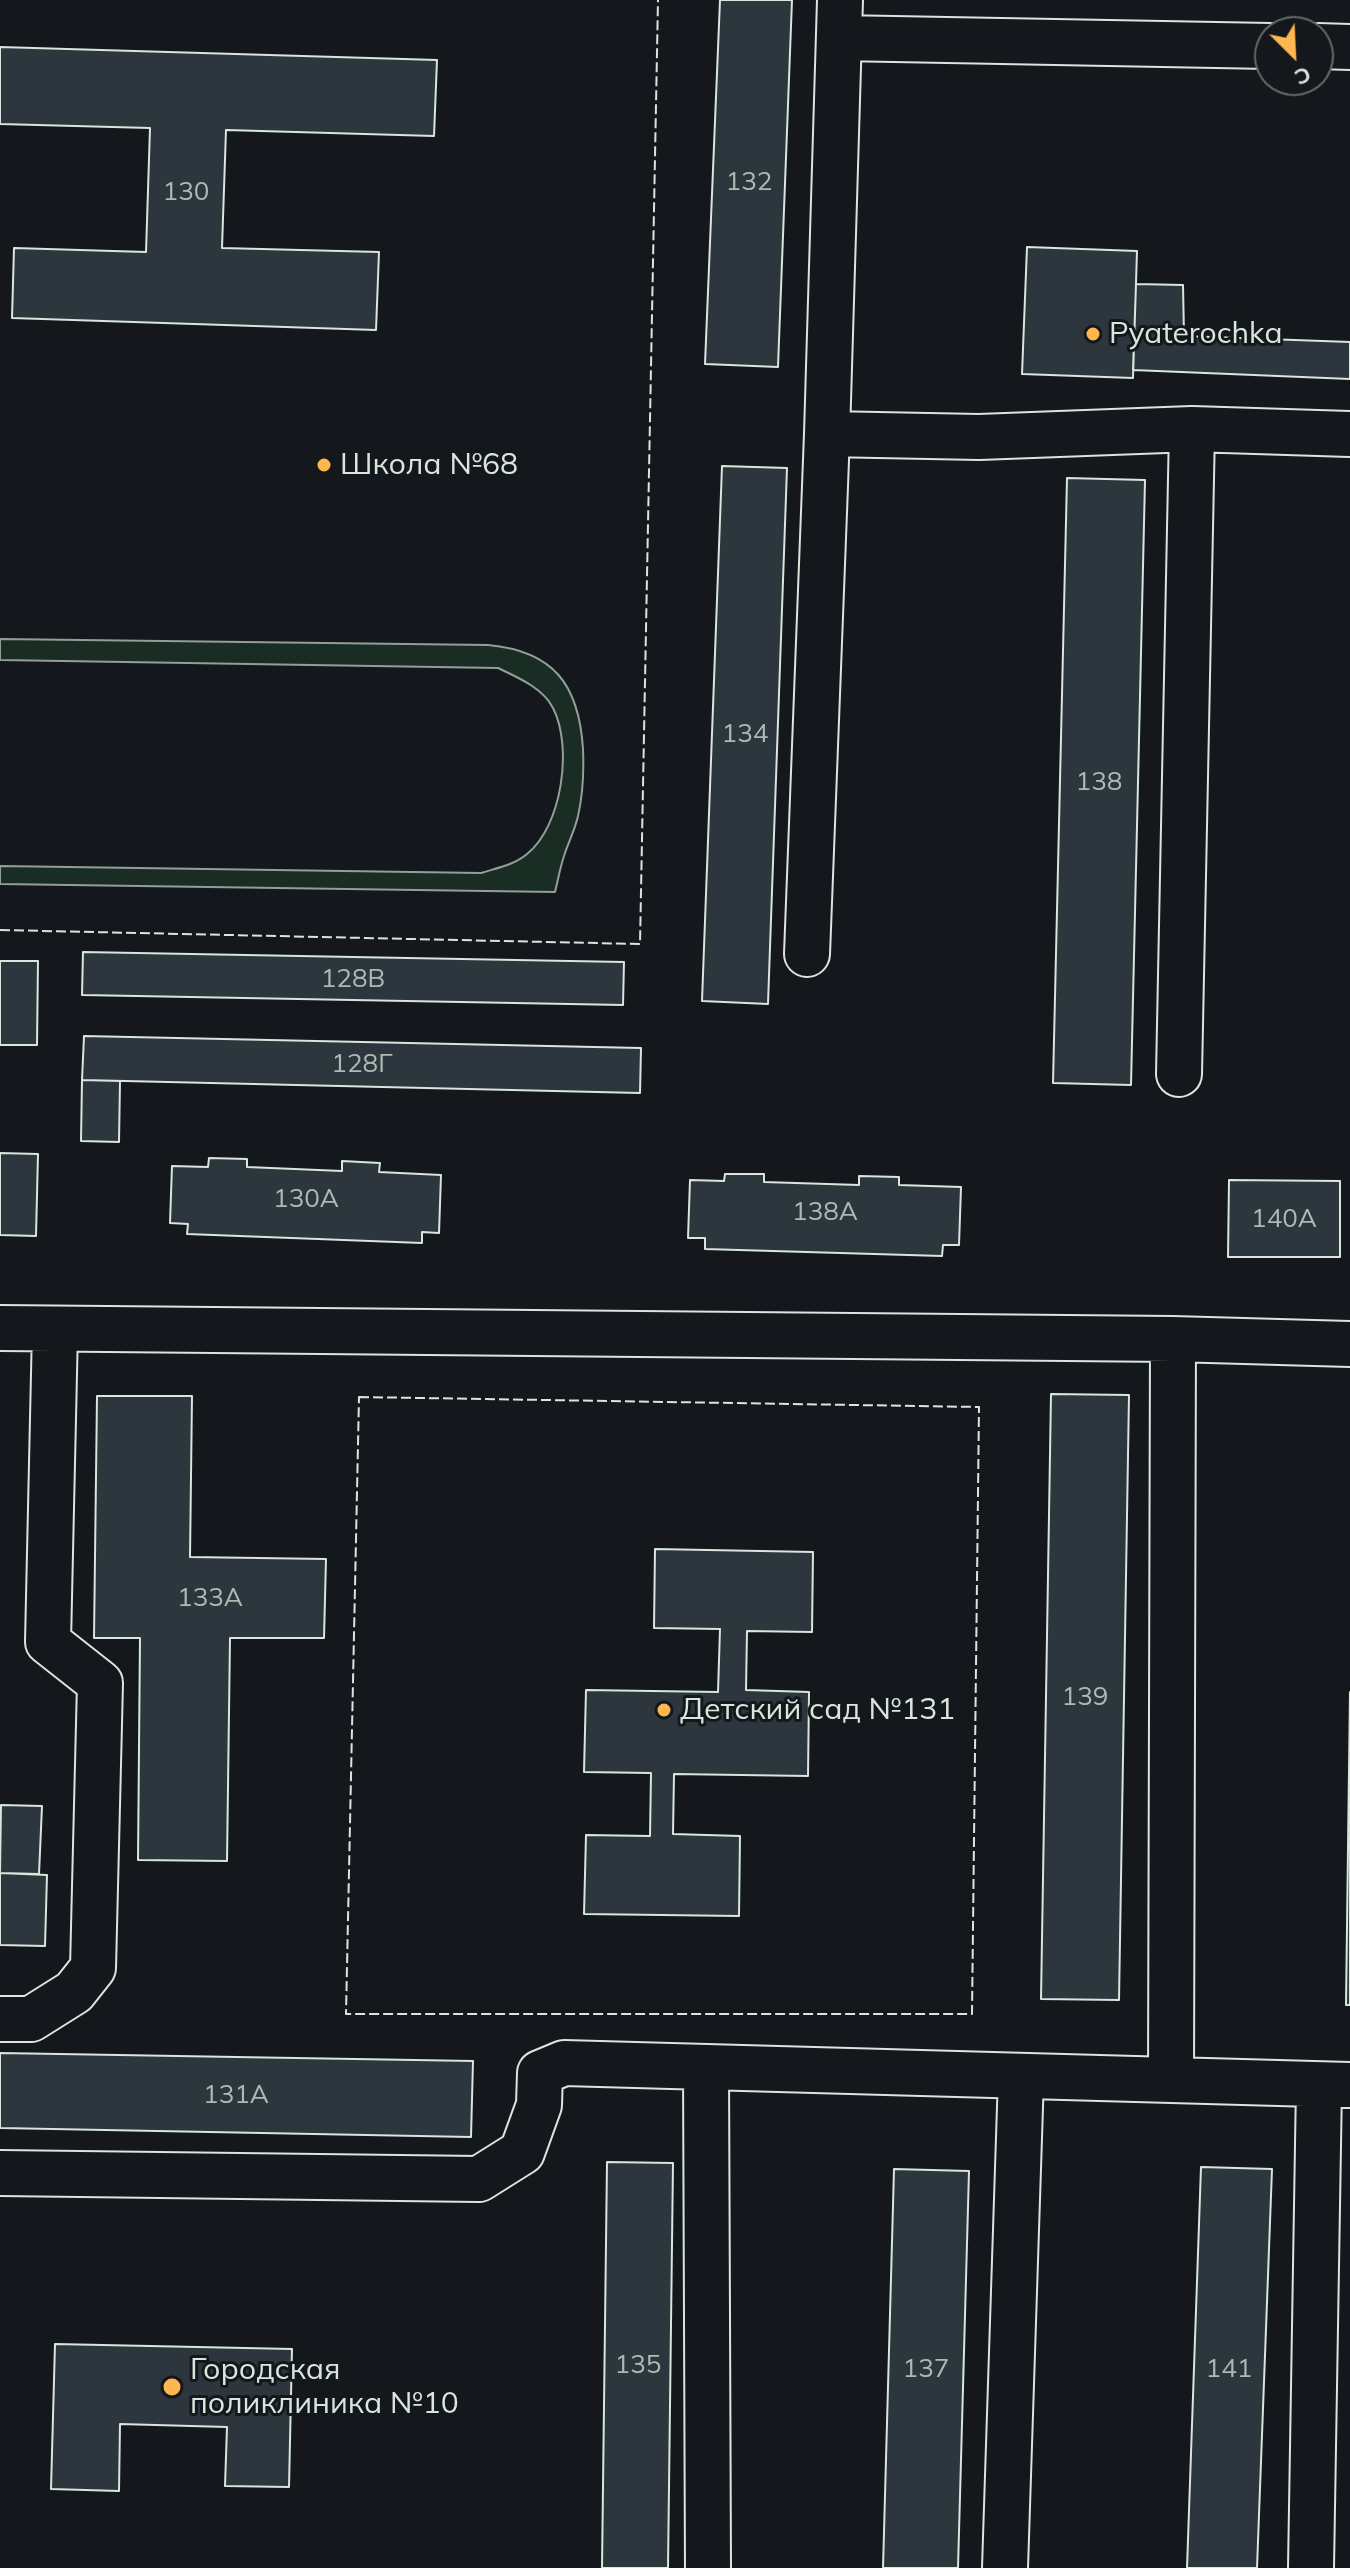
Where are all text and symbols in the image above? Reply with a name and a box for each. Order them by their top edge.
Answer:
north arrow [1254,16,1334,96]
text: С [1290,60,1316,92]
house number: 132 [726,166,772,198]
house number: 130 [163,176,209,208]
place label: Pyaterochka [1109,316,1282,352]
marker: Pyaterochka [1084,325,1102,343]
place label: Школа №68 [340,447,518,483]
marker: Школа №68 [315,456,333,474]
house number: 134 [722,718,768,750]
house number: 138 [1076,766,1122,798]
house number: 128В [321,963,385,995]
house number: 128Г [331,1048,393,1080]
house number: 130А [273,1183,339,1215]
house number: 138А [792,1196,858,1228]
house number: 140А [1251,1203,1317,1235]
house number: 133А [177,1582,243,1614]
house number: 139 [1062,1681,1108,1713]
place label: Детский сад №131 [680,1692,955,1728]
marker: Детский сад №131 [655,1701,673,1719]
house number: 131А [203,2079,269,2111]
house number: 135 [615,2349,661,2381]
place label: Городская поликлиника №10 [190,2352,459,2422]
house number: 137 [903,2353,949,2385]
house number: 141 [1206,2353,1252,2385]
marker: Городская поликлиника №10 [161,2376,183,2398]

